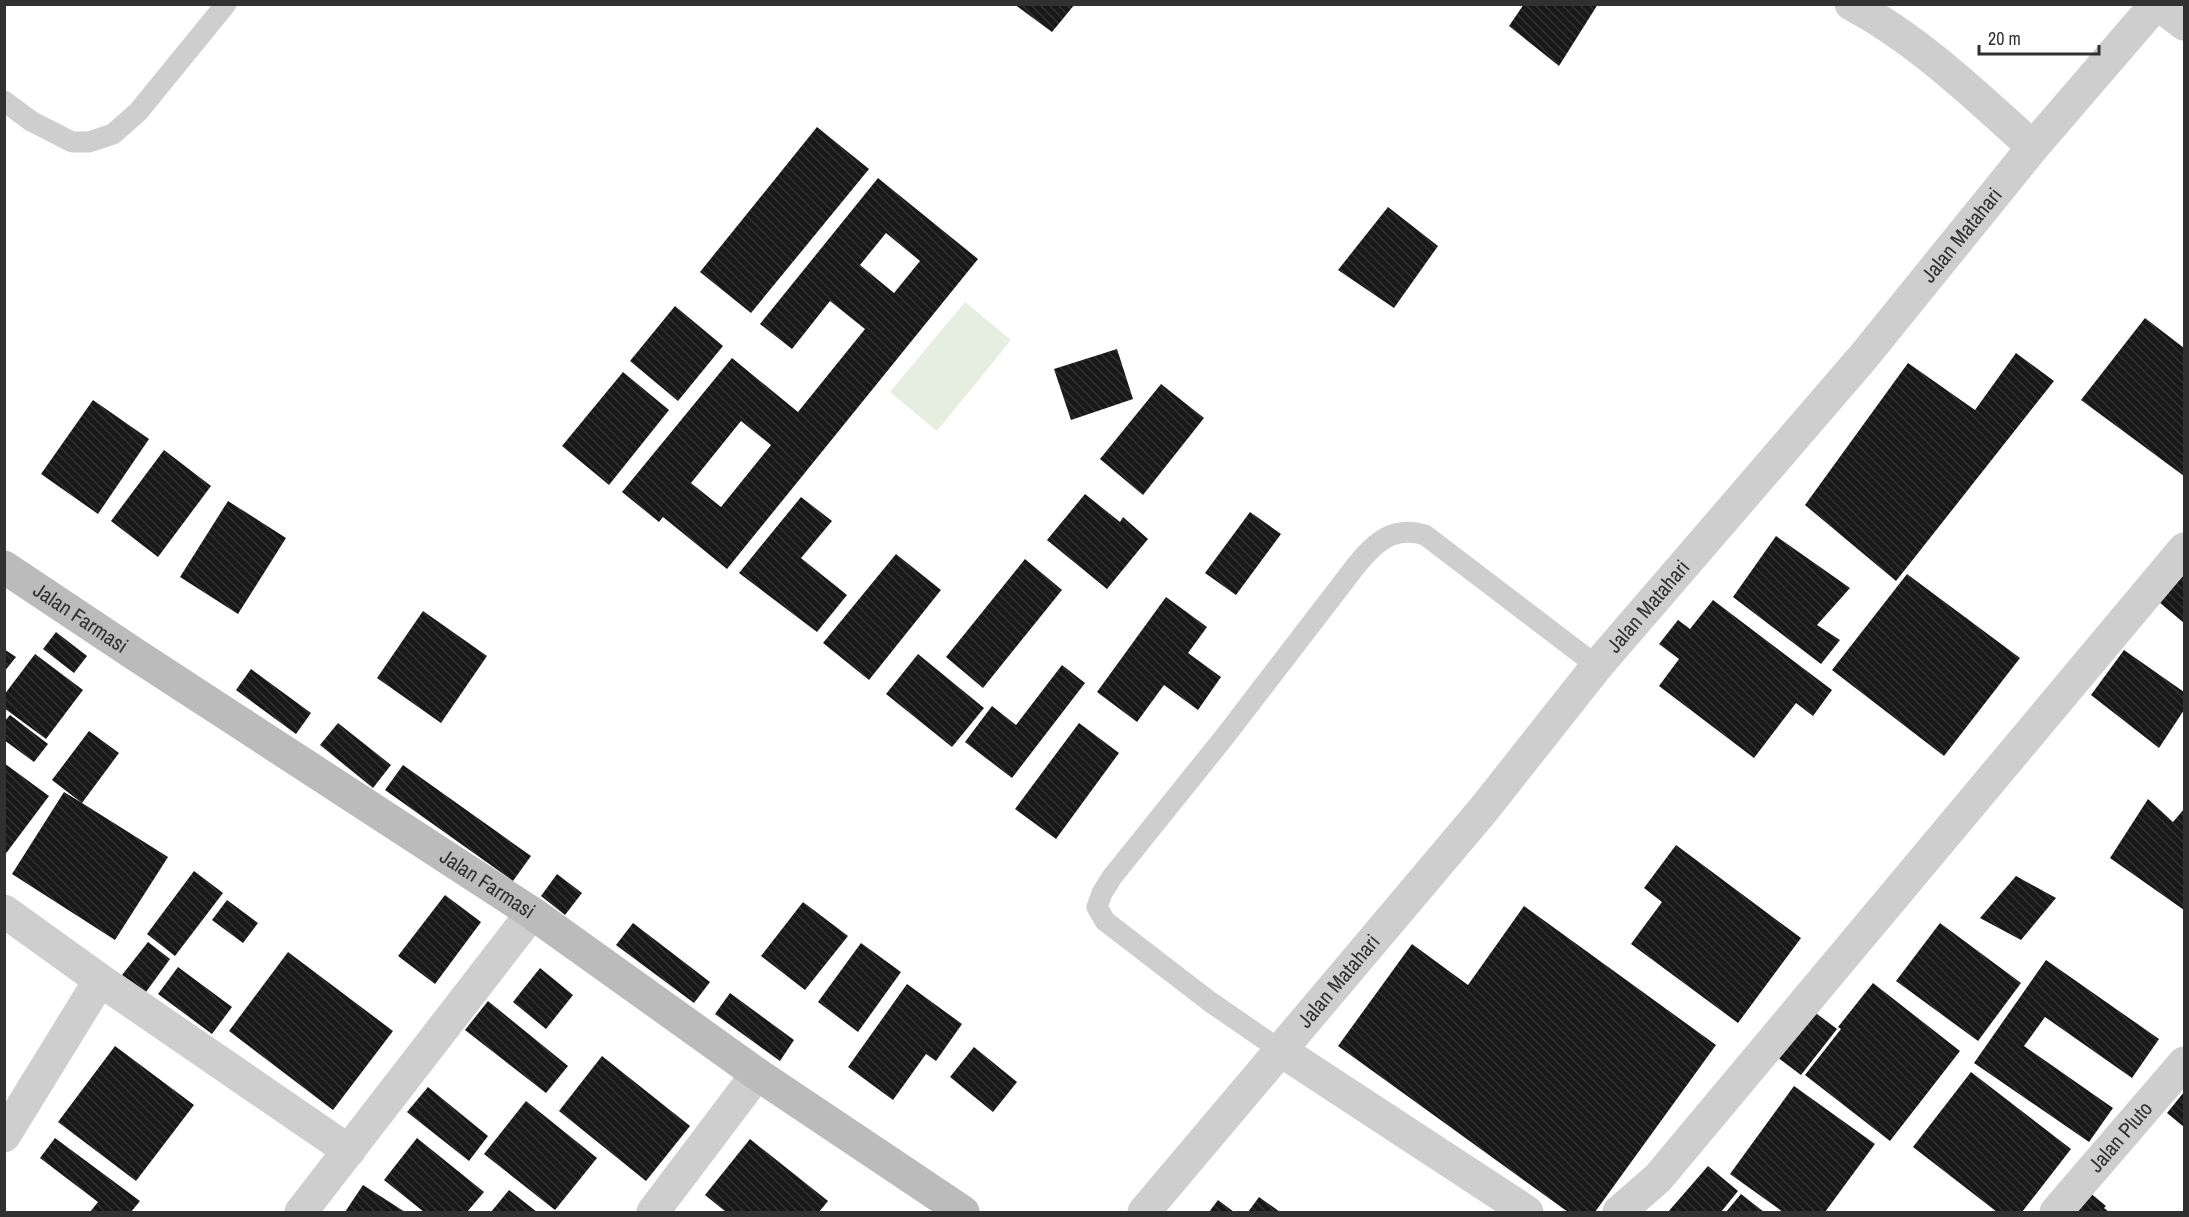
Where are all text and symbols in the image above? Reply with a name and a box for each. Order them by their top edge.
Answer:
scale bar [1979,18,2099,56]
text: 20 m [1988,26,2021,51]
street label: Jalan Matahari [1914,181,2008,288]
street label: Jalan Matahari [1600,554,1696,659]
street label: Jalan Farmasi [28,576,134,660]
street label: Jalan Farmasi [434,842,541,925]
street label: Jalan Matahari [1291,928,1386,1034]
street label: Jalan Pluto [2081,1095,2159,1178]

